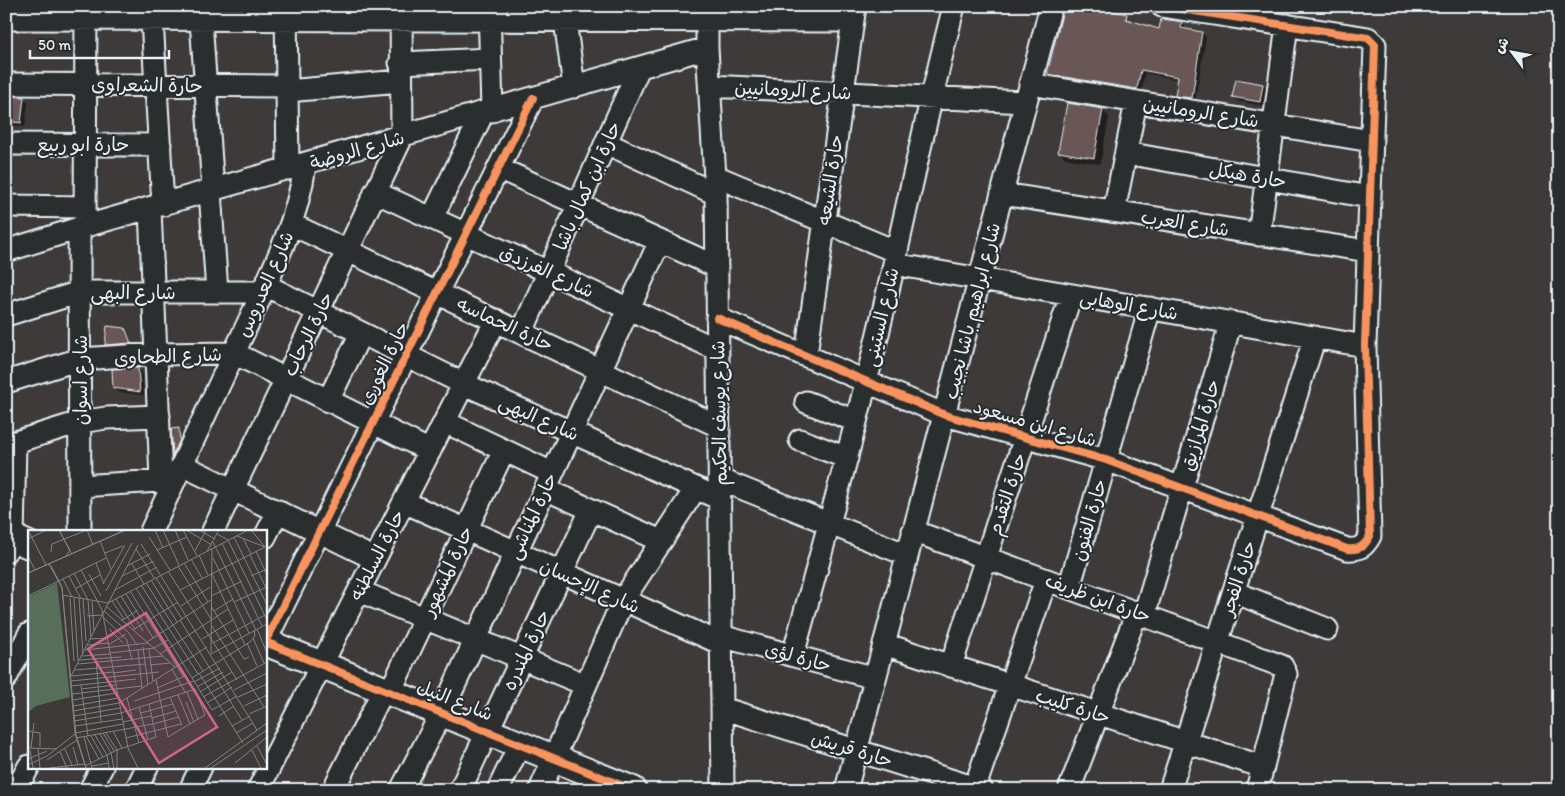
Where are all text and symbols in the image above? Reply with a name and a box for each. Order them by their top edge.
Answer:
scale bar [30,28,169,60]
north arrow [1488,28,1538,78]
text: ش [1490,34,1513,56]
text: 50 m [38,36,71,54]
street label: حارة الشعراوى [91,73,203,97]
street label: شارع الرومانيين [734,75,852,107]
street label: شارع الرومانيين [1141,91,1261,134]
street label: حارة ابن كمال باشا [548,118,626,254]
street label: شارع الروضة [307,126,408,176]
street label: حارة ابو ربيع [37,133,129,158]
street label: حارة الشيعه [812,133,848,227]
street label: حارة هيكل [1208,157,1288,193]
street label: شارع العرب [1139,205,1231,243]
street label: شارع ابراهيم باشا نجيب [939,220,1008,403]
street label: شارع العدروس [231,227,300,341]
street label: شارع الفرزدق [496,239,598,305]
street label: شارع الستينى [858,265,906,369]
street label: شارع البهى [90,281,176,306]
street label: شارع الوهابى [1078,285,1180,327]
street label: حارة الرحاب [278,288,338,380]
street label: حارة الحماسه [453,292,557,356]
street label: حارة الغورى [354,318,415,409]
street label: شارع اسوان [69,335,94,425]
street label: شارع يوسف الحكيم [706,340,735,486]
street label: شارع الطحاوى [114,343,223,371]
street label: حارة المرازيق [1175,377,1225,473]
street label: شارع البهى [495,390,583,448]
street label: شارع ابن مسعود [970,394,1099,454]
street label: حارة التقدم [983,450,1034,539]
street label: حارة المناشى [502,469,563,564]
street label: حارة الفنون [1066,476,1112,564]
street label: حارة السلطنه [344,506,410,604]
street label: حارة المشهور [415,522,479,622]
inset map [28,530,266,768]
street label: حارة الفجر [1214,538,1261,620]
street label: شارع الإحسان [536,554,643,620]
street label: حارة ابن ظريف [1042,568,1154,628]
street label: حارة المندره [497,606,555,694]
street label: حارة لؤى [762,637,834,677]
street label: شارع النيل [413,674,496,728]
street label: حارة كليب [1033,683,1113,729]
street label: حارة قريش [809,726,895,772]

